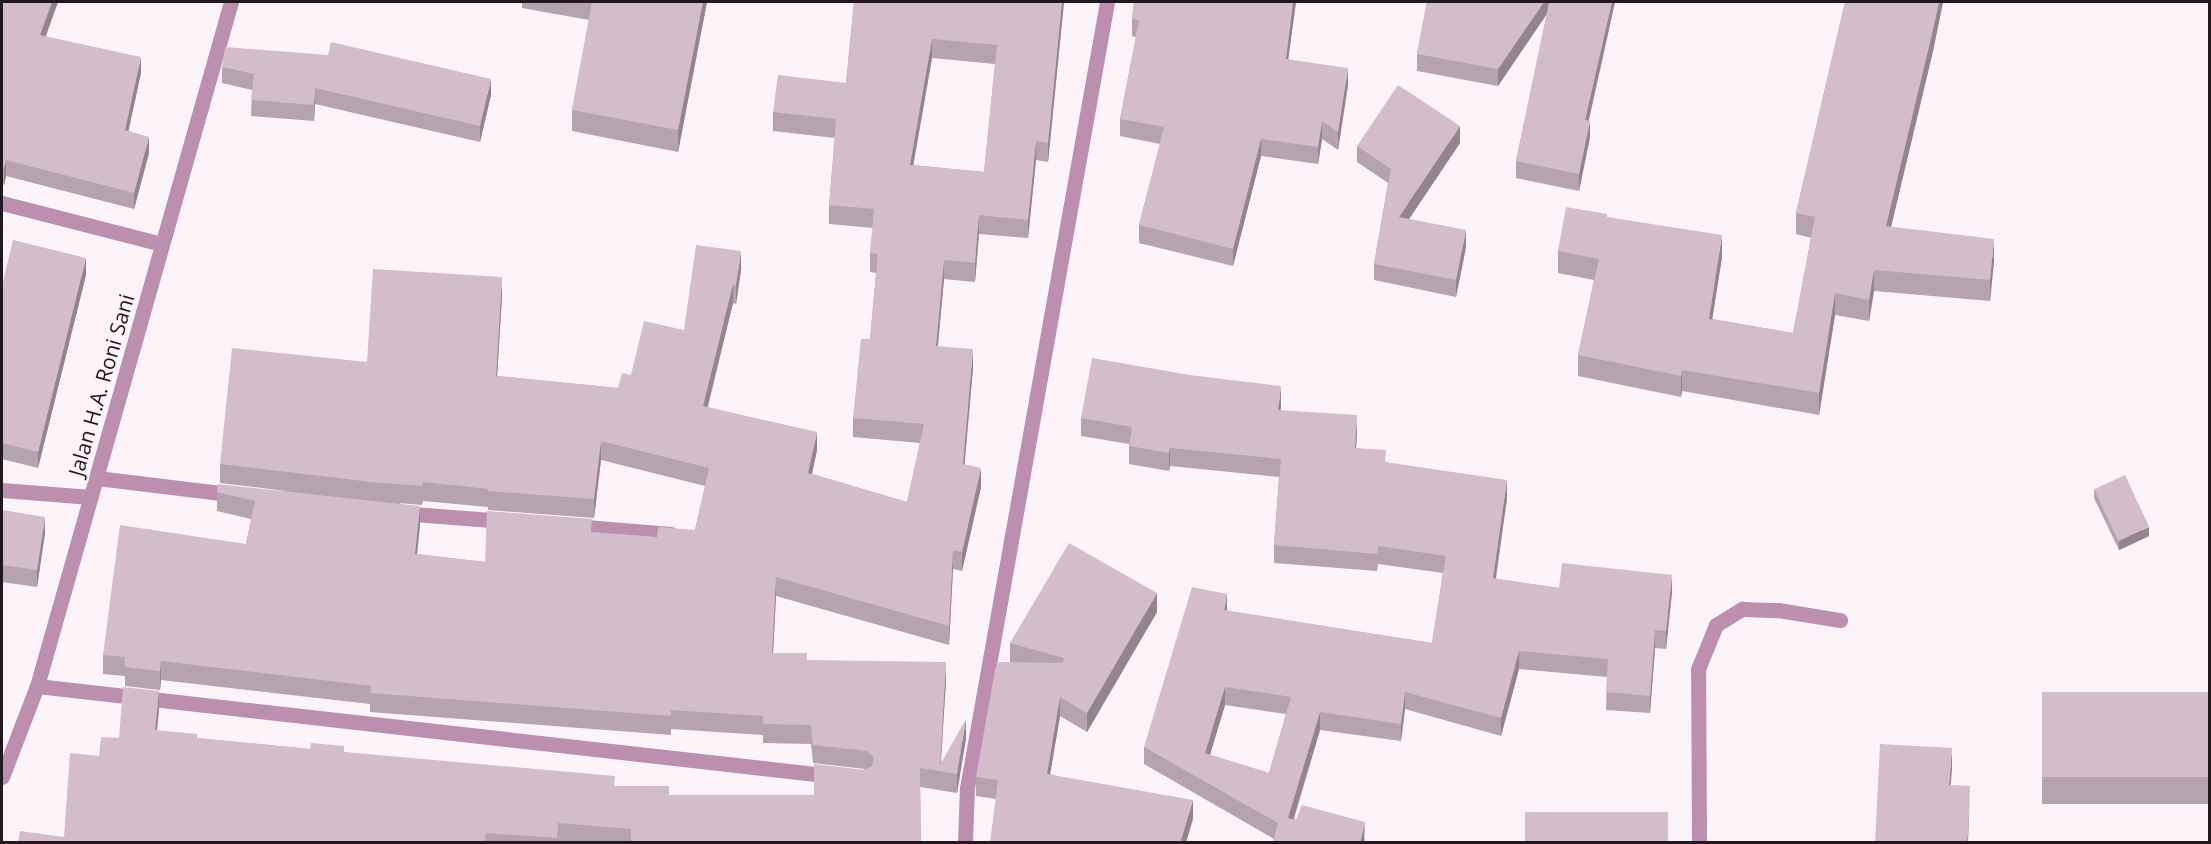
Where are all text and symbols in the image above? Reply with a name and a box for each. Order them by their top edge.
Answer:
street label: Jalan H.A. Roni Sani [63,291,139,479]

